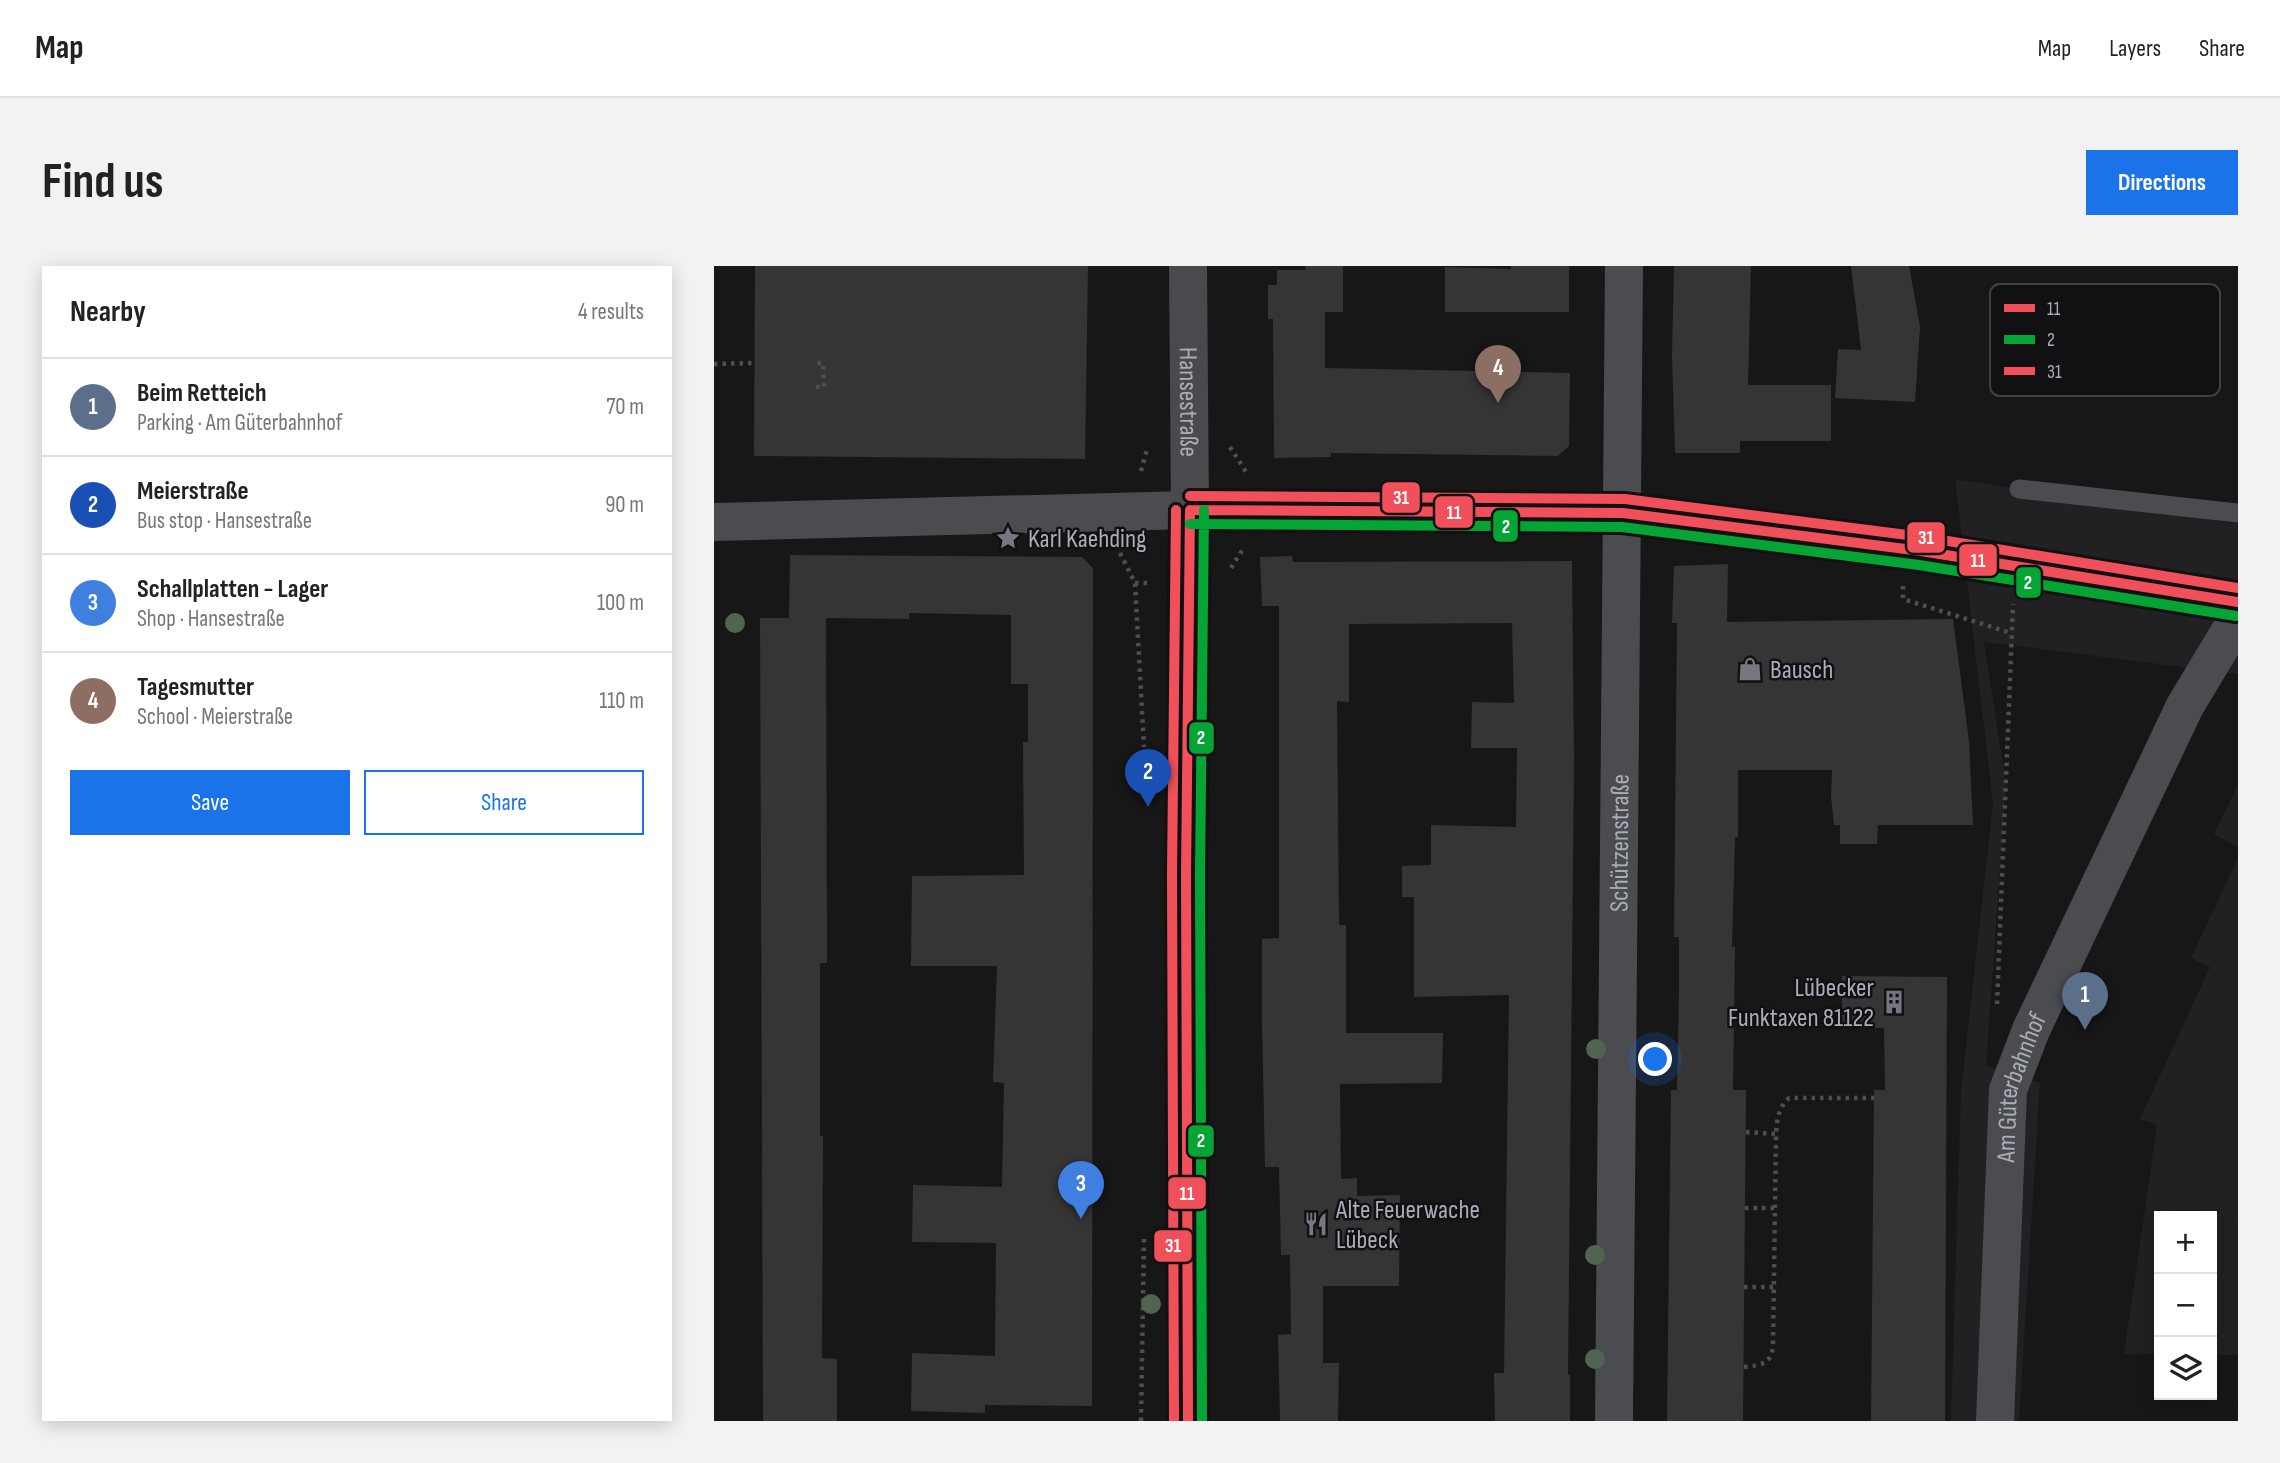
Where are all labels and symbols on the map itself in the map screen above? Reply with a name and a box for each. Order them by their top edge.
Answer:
legend [1990,284,2220,396]
text: 11 [2047,298,2061,321]
text: 2 [2047,329,2055,352]
pin: 4 [1475,345,1521,403]
street label: Hansestraße [1172,347,1204,457]
text: 31 [2047,361,2062,384]
line badge: 31 [1381,481,1421,514]
text: 31 [1393,487,1410,510]
line badge: 11 [1434,495,1474,529]
text: 11 [1447,502,1462,525]
line badge: 2 [1492,509,1519,543]
text: 2 [1502,516,1510,539]
line badge: 31 [1906,521,1946,554]
place icon: Karl Kaehding [994,524,1022,552]
place label: Karl Kaehding [1028,524,1146,555]
text: 31 [1918,527,1935,550]
line badge: 11 [1958,543,1998,577]
text: 11 [1971,550,1986,573]
line badge: 2 [2015,566,2042,599]
text: 2 [2024,572,2032,595]
shop icon: Bausch [1736,655,1764,683]
place label: Bausch [1770,655,1833,686]
line badge: 2 [1188,721,1215,755]
text: 2 [1197,727,1205,750]
pin: 2 [1125,749,1171,807]
street label: Schützenstraße [1604,774,1637,912]
pin: 1 [2062,972,2108,1030]
place label: Lübecker Funktaxen 81122 [1728,973,1875,1034]
building icon: Lübecker Funktaxen 81122 [1880,988,1908,1016]
street label: Am Güterbahnhof [1991,1008,2054,1164]
your location [1638,1042,1672,1076]
line badge: 2 [1187,1124,1215,1158]
text: 2 [1197,1130,1205,1153]
pin: 3 [1058,1161,1104,1219]
line badge: 11 [1167,1176,1207,1210]
text: 11 [1180,1183,1195,1206]
place label: Alte Feuerwache Lübeck [1335,1195,1480,1256]
restaurant icon: Alte Feuerwache Lübeck [1302,1210,1330,1238]
line badge: 31 [1153,1229,1193,1263]
text: 31 [1165,1235,1182,1258]

